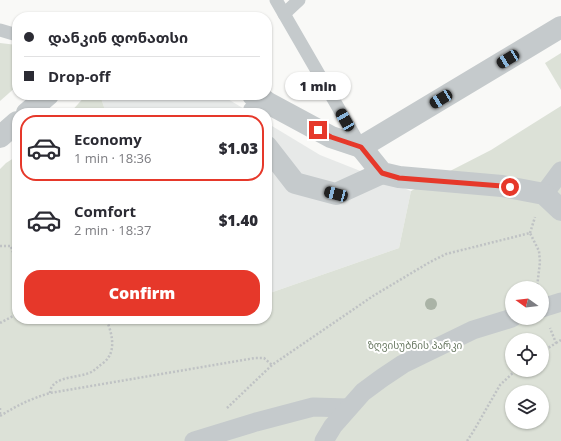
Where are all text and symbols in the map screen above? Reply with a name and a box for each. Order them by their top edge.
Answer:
text: დანკინ დონათსი [48,27,188,47]
car [495,48,521,70]
text: Drop-off [48,66,110,86]
callout: 1 min [285,72,351,100]
text: 1 min [300,77,336,95]
car [428,88,454,110]
car [334,107,356,133]
route end [309,121,327,139]
text: Economy [74,129,142,149]
icon: car [26,130,62,166]
text: $1.03 [219,138,258,158]
text: 1 min · 18:36 [74,149,151,167]
route start [501,178,519,196]
car [323,185,349,203]
text: Comfort [74,201,136,221]
icon: car [26,202,62,238]
text: $1.40 [219,210,258,230]
text: 2 min · 18:37 [74,221,151,239]
button: Confirm [24,270,260,316]
north arrow [505,281,549,325]
map controls [505,281,549,429]
button: locate [505,333,549,377]
park label: ზღვისუბნის პარკი [368,338,463,352]
button: layers [505,385,549,429]

